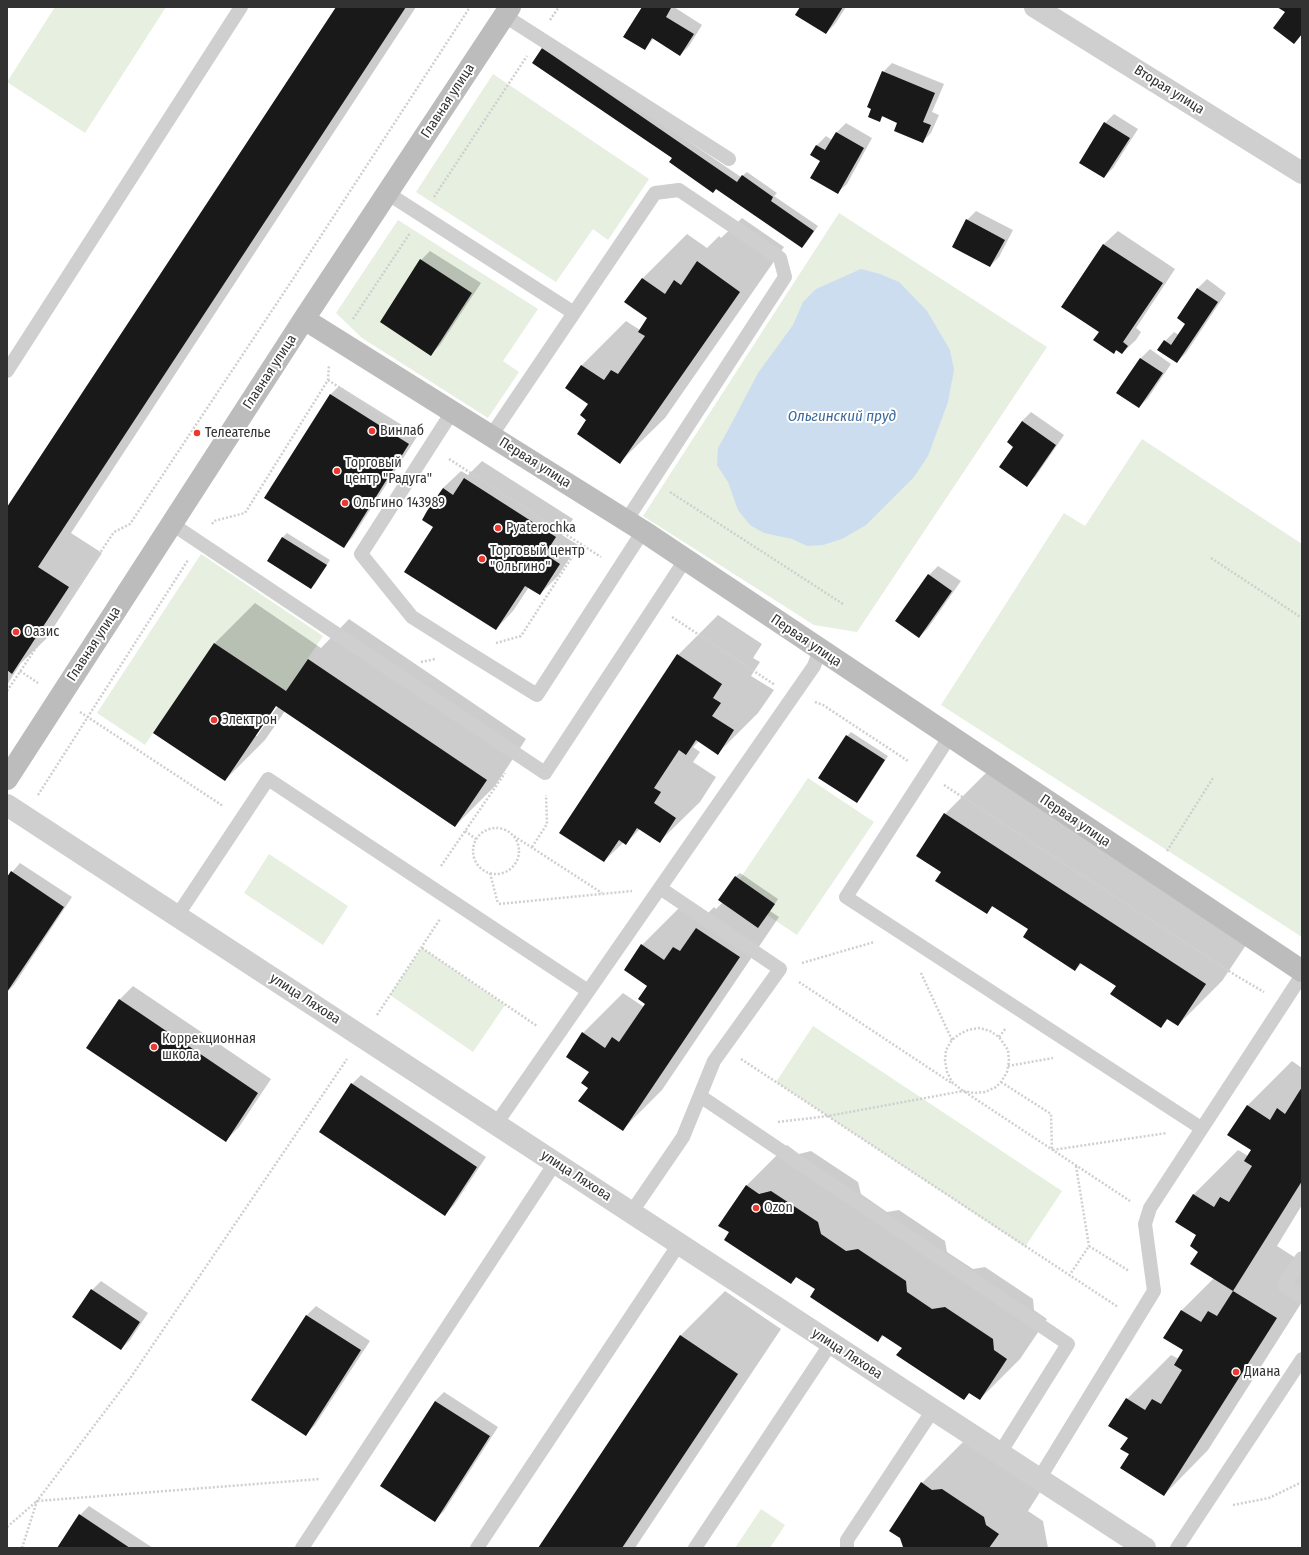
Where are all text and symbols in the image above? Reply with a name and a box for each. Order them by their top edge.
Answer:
street label: Главная улица [418,60,478,142]
street label: Вторая улица [1131,62,1207,118]
street label: Главная улица [240,331,300,413]
water label: Ольгинский пруд [788,408,896,426]
place label: Винлаб [380,423,424,439]
place label: Телеателье [205,425,271,441]
marker: Винлаб [367,426,377,436]
marker: Телеателье [192,428,202,438]
street label: Первая улица [496,434,574,492]
place label: Торговый центр "Радуга" [345,455,432,488]
marker: Торговый центр "Радуга" [332,466,342,476]
place label: Ольгино 143989 [353,495,445,511]
marker: Ольгино 143989 [340,498,350,508]
place label: Pyaterochka [506,520,576,536]
marker: Pyaterochka [493,523,503,533]
place label: Торговый центр "Ольгино" [490,543,585,576]
marker: Торговый центр "Ольгино" [477,554,487,564]
street label: Главная улица [64,603,124,685]
street label: Первая улица [767,611,845,671]
place label: Оазис [24,624,59,640]
marker: Оазис [11,627,21,637]
place label: Электрон [222,712,277,728]
marker: Электрон [209,715,219,725]
street label: Первая улица [1036,791,1114,851]
street label: улица Ляхова [267,970,343,1028]
place label: Коррекционная школа [162,1031,256,1064]
marker: Коррекционная школа [149,1042,159,1052]
street label: улица Ляхова [538,1147,614,1205]
place label: Ozon [764,1200,793,1216]
marker: Ozon [751,1203,761,1213]
street label: улица Ляхова [809,1325,885,1383]
place label: Диана [1244,1364,1280,1380]
marker: Диана [1231,1367,1241,1377]

